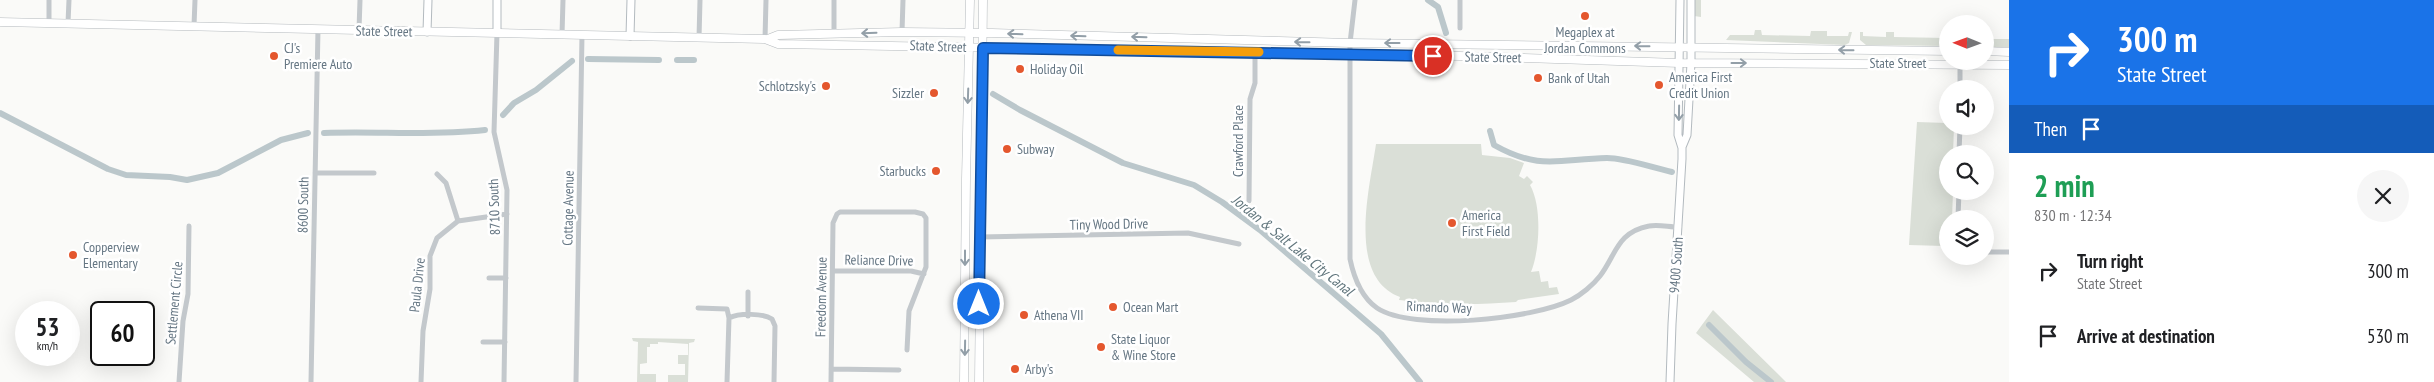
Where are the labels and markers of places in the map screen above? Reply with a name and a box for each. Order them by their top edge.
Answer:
marker: Megaplex at Jordan Commons [1579,10,1591,22]
place label: Megaplex at Jordan Commons [1543,23,1626,57]
pin [1412,35,1454,77]
place label: CJ's Premiere Auto [284,39,352,73]
marker: CJ's Premiere Auto [268,50,280,62]
place label: Holiday Oil [1030,60,1084,78]
marker: Holiday Oil [1014,63,1026,75]
place label: America First Credit Union [1669,68,1732,102]
place label: Bank of Utah [1548,69,1610,87]
marker: Bank of Utah [1532,72,1544,84]
place label: Schlotzsky's [759,77,816,95]
marker: America First Credit Union [1653,79,1665,91]
marker: Schlotzsky's [820,80,832,92]
place label: Sizzler [892,84,924,102]
marker: Sizzler [928,87,940,99]
place label: Subway [1017,140,1055,158]
marker: Subway [1001,143,1013,155]
place label: Starbucks [879,162,926,180]
marker: Starbucks [930,165,942,177]
place label: America First Field [1462,206,1510,240]
marker: America First Field [1446,217,1458,229]
place label: Copperview Elementary [83,238,140,272]
marker: Copperview Elementary [67,249,79,261]
place label: Ocean Mart [1123,298,1179,316]
marker: Ocean Mart [1107,301,1119,313]
place label: Athena VII [1034,306,1084,324]
marker: Athena VII [1018,309,1030,321]
place label: State Liquor & Wine Store [1111,330,1176,364]
marker: State Liquor & Wine Store [1095,341,1107,353]
place label: Arby's [1025,360,1053,378]
marker: Arby's [1009,363,1021,375]

